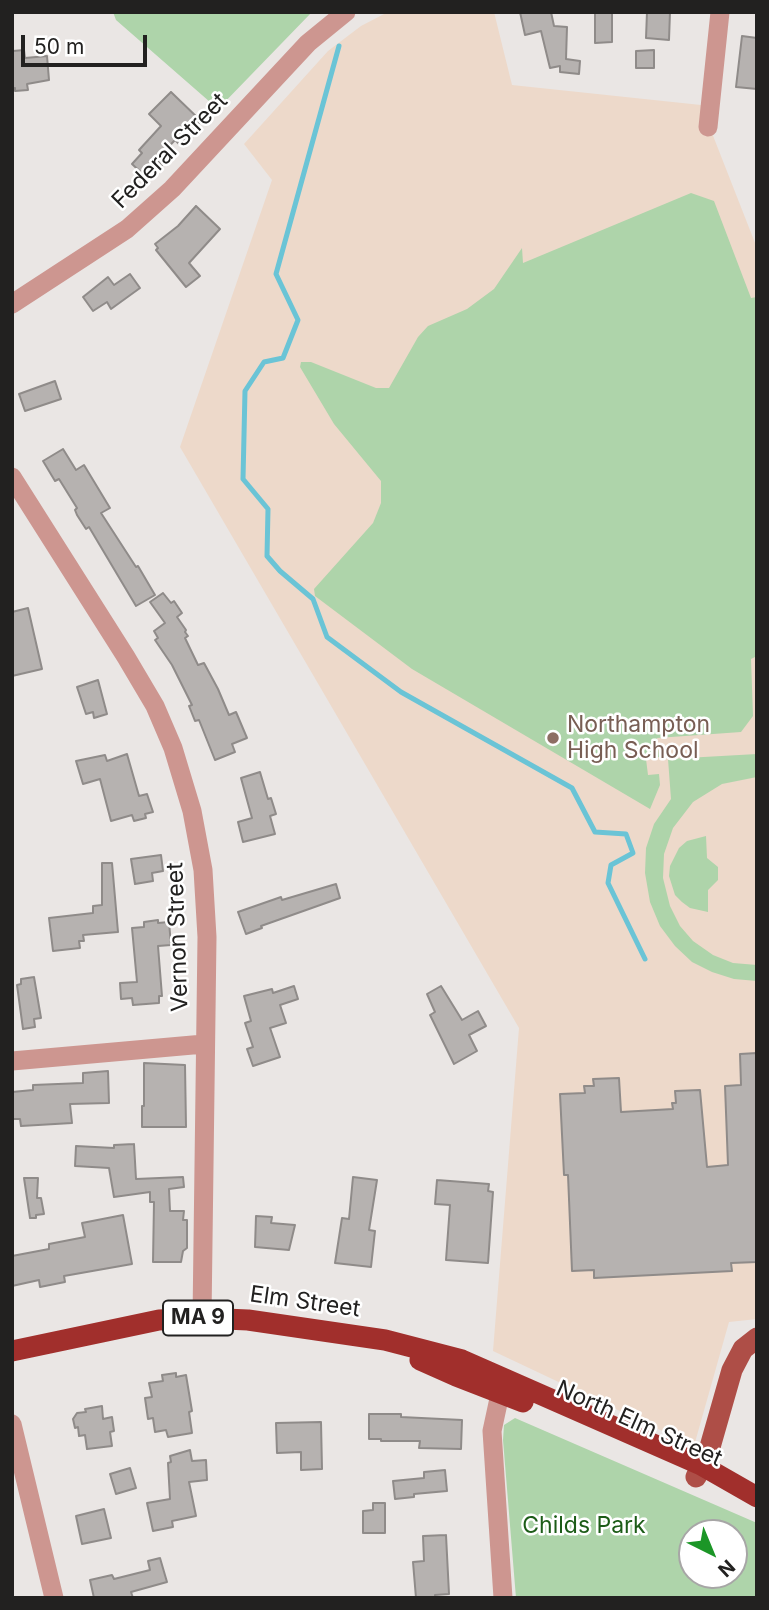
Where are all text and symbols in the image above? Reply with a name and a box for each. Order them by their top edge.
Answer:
scale bar [24,21,150,65]
text: 50 m [34,34,84,59]
street label: Federal Street [106,87,234,215]
place label: Northampton High School [567,711,710,765]
marker: Northampton High School [545,730,561,746]
street label: Vernon Street [162,862,194,1012]
street label: Elm Street [248,1281,362,1323]
road number: MA 9 [163,1300,233,1336]
street label: North Elm Street [552,1375,726,1473]
park label: Childs Park [522,1512,646,1540]
north arrow [678,1519,748,1589]
text: N [713,1555,739,1582]

